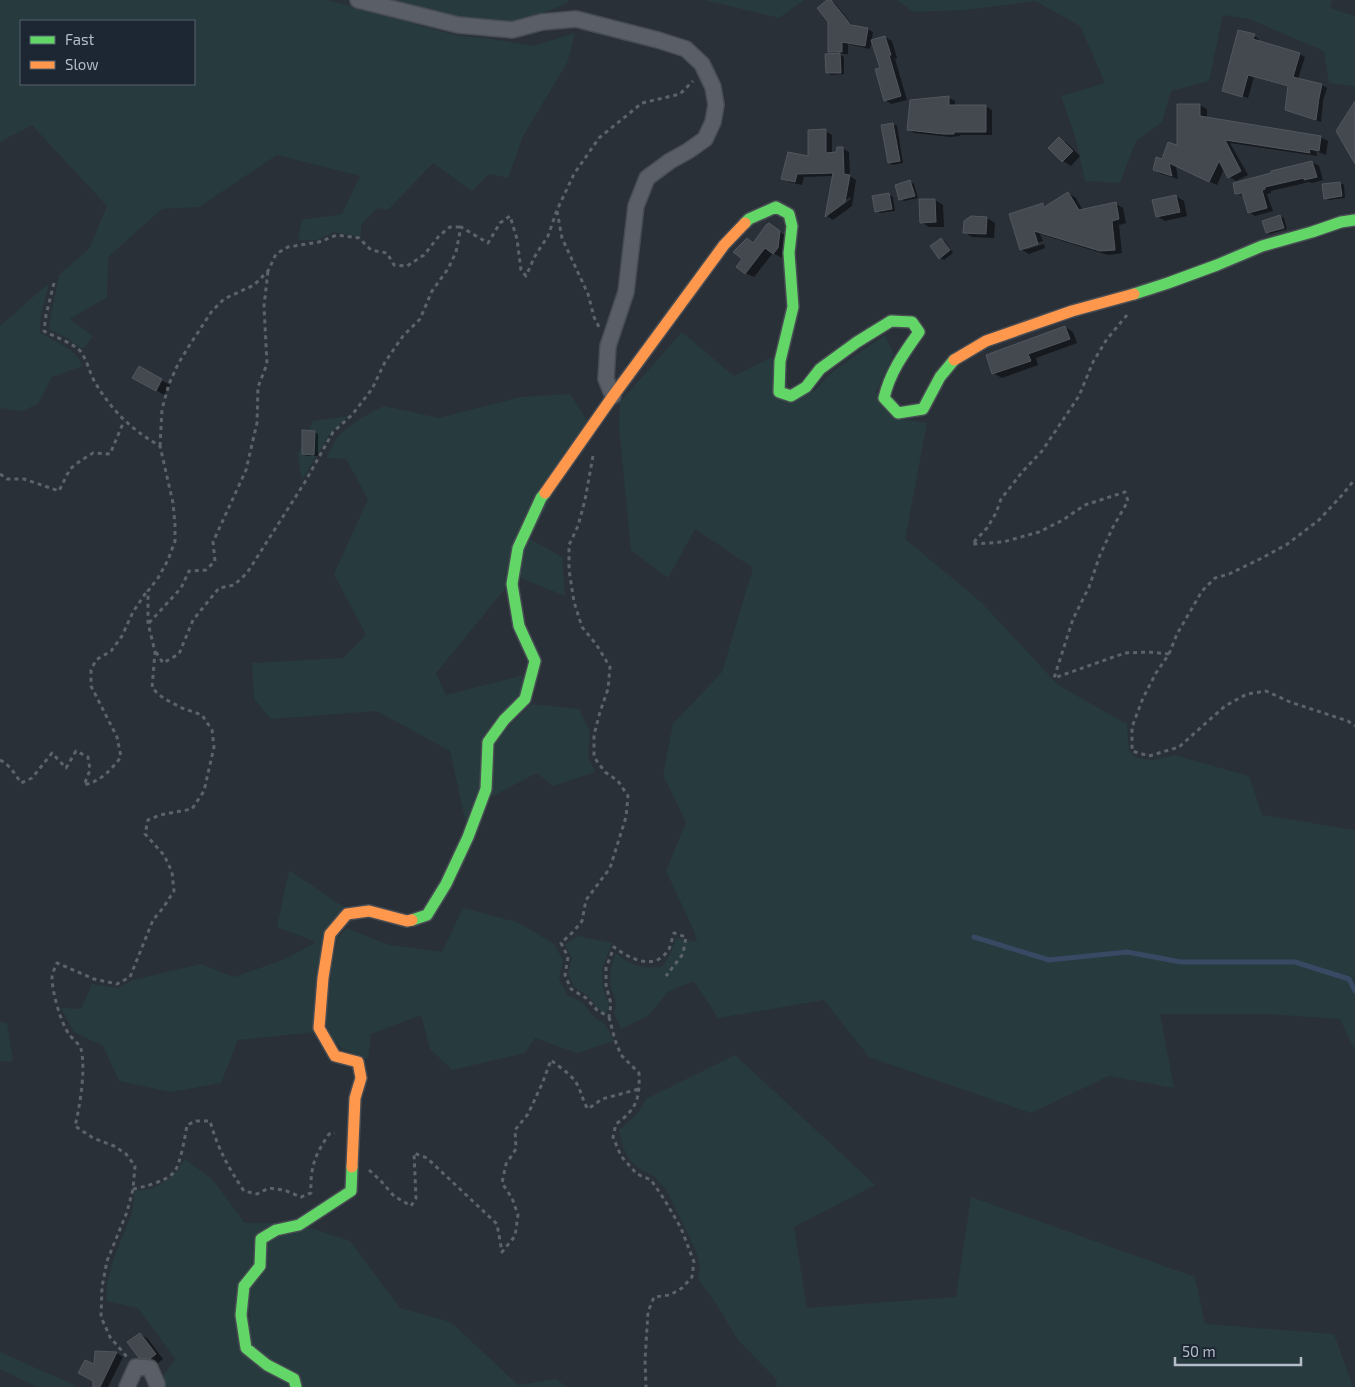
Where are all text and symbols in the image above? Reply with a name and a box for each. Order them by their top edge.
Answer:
legend [20,20,195,85]
text: Fast [65,30,95,48]
text: Slow [65,55,99,73]
scale bar [1175,1334,1301,1366]
text: 50 m [1182,1342,1216,1360]

